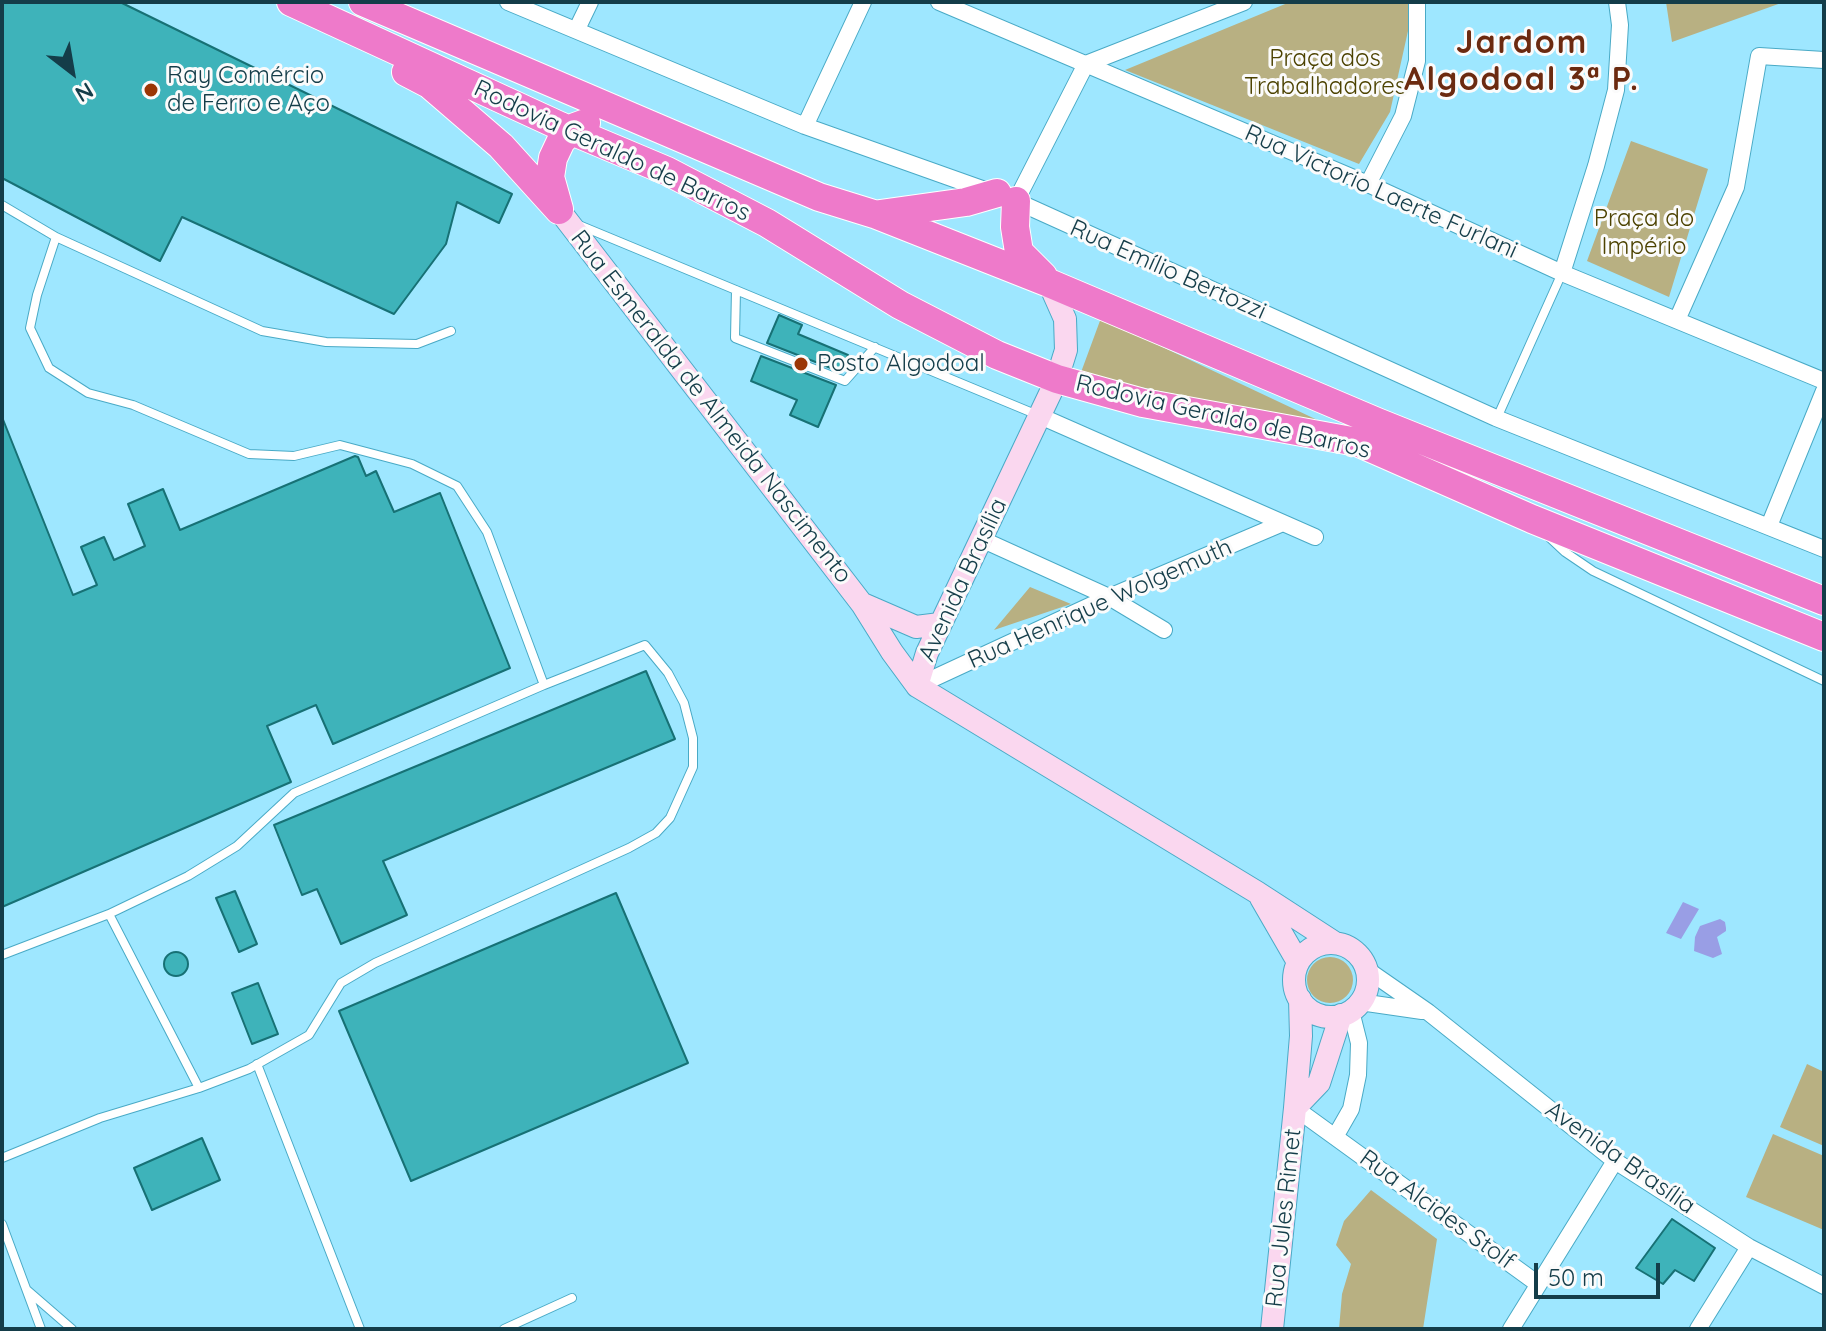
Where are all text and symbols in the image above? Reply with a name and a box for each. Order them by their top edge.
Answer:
district label: Jardom Algodoal 3ª P. [1418,24,1626,99]
north arrow [32,32,112,112]
park label: Praça dos Trabalhadores [1244,45,1406,101]
place label: Ray Comércio de Ferro e Aço [167,62,330,118]
street label: Rodovia Geraldo de Barros [469,74,755,228]
text: N [70,76,99,109]
marker: Ray Comércio de Ferro e Aço [142,81,160,99]
street label: Rua Victorio Laerte Furlani [1240,119,1522,265]
park label: Praça do Império [1594,205,1694,261]
street label: Rua Emílio Bertozzi [1065,214,1271,326]
street label: Rua Esmeralda de Almeida Nascimento [564,225,858,589]
place label: Posto Algodoal [817,350,985,378]
marker: Posto Algodoal [792,355,810,373]
street label: Rodovia Geraldo de Barros [1073,369,1373,465]
street label: Avenida Brasília [913,494,1013,666]
street label: Rua Henrique Wolgemuth [964,533,1236,675]
street label: Avenida Brasília [1540,1096,1700,1220]
street label: Rua Jules Rimet [1260,1127,1308,1309]
street label: Rua Alcides Stolf [1354,1144,1520,1276]
scale bar [1538,1247,1664,1297]
text: 50 m [1548,1262,1604,1292]

